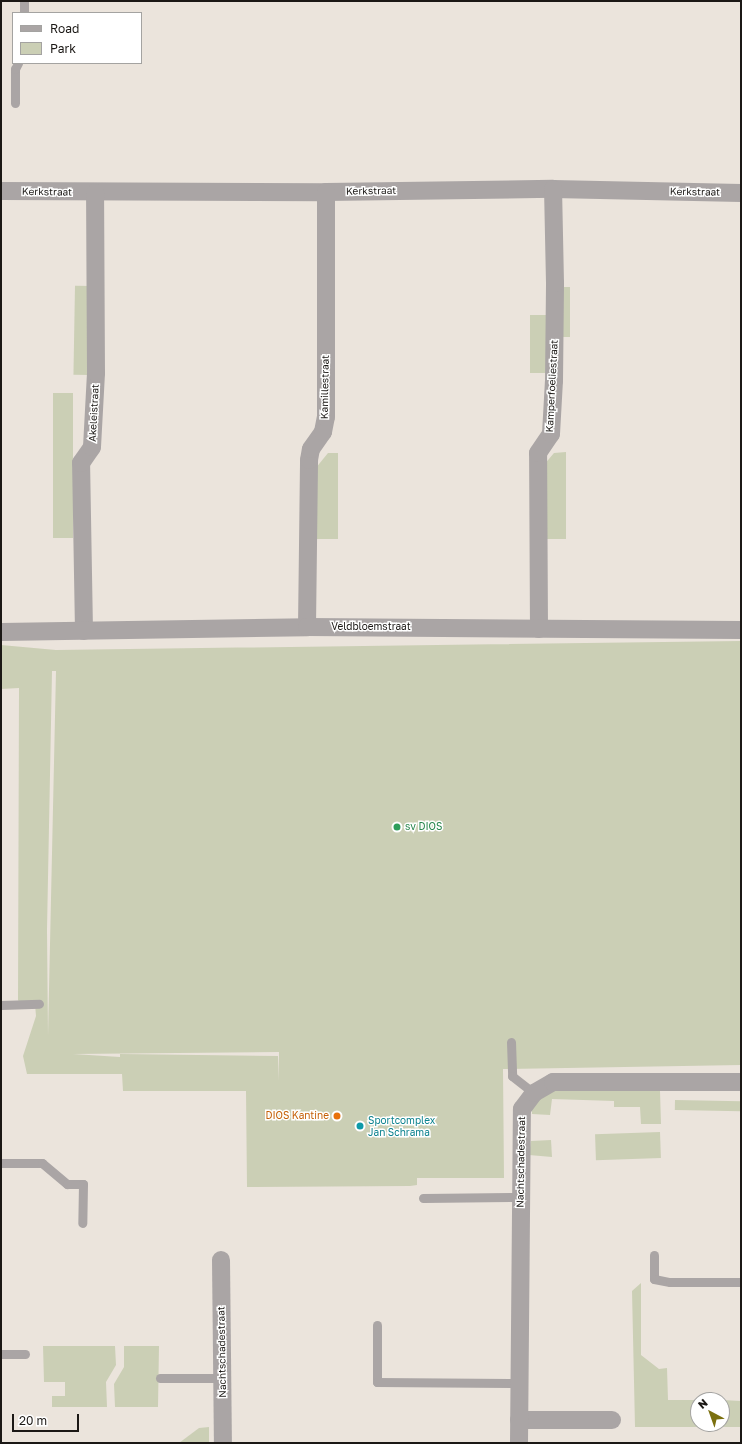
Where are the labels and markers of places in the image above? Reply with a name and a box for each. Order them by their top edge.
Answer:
place label: sv DIOS [405,821,442,833]
marker: sv DIOS [392,822,402,832]
place label: DIOS Kantine [265,1110,329,1122]
marker: DIOS Kantine [332,1111,342,1121]
place label: Sportcomplex Jan Schrama [368,1114,435,1138]
marker: Sportcomplex Jan Schrama [355,1121,365,1131]

